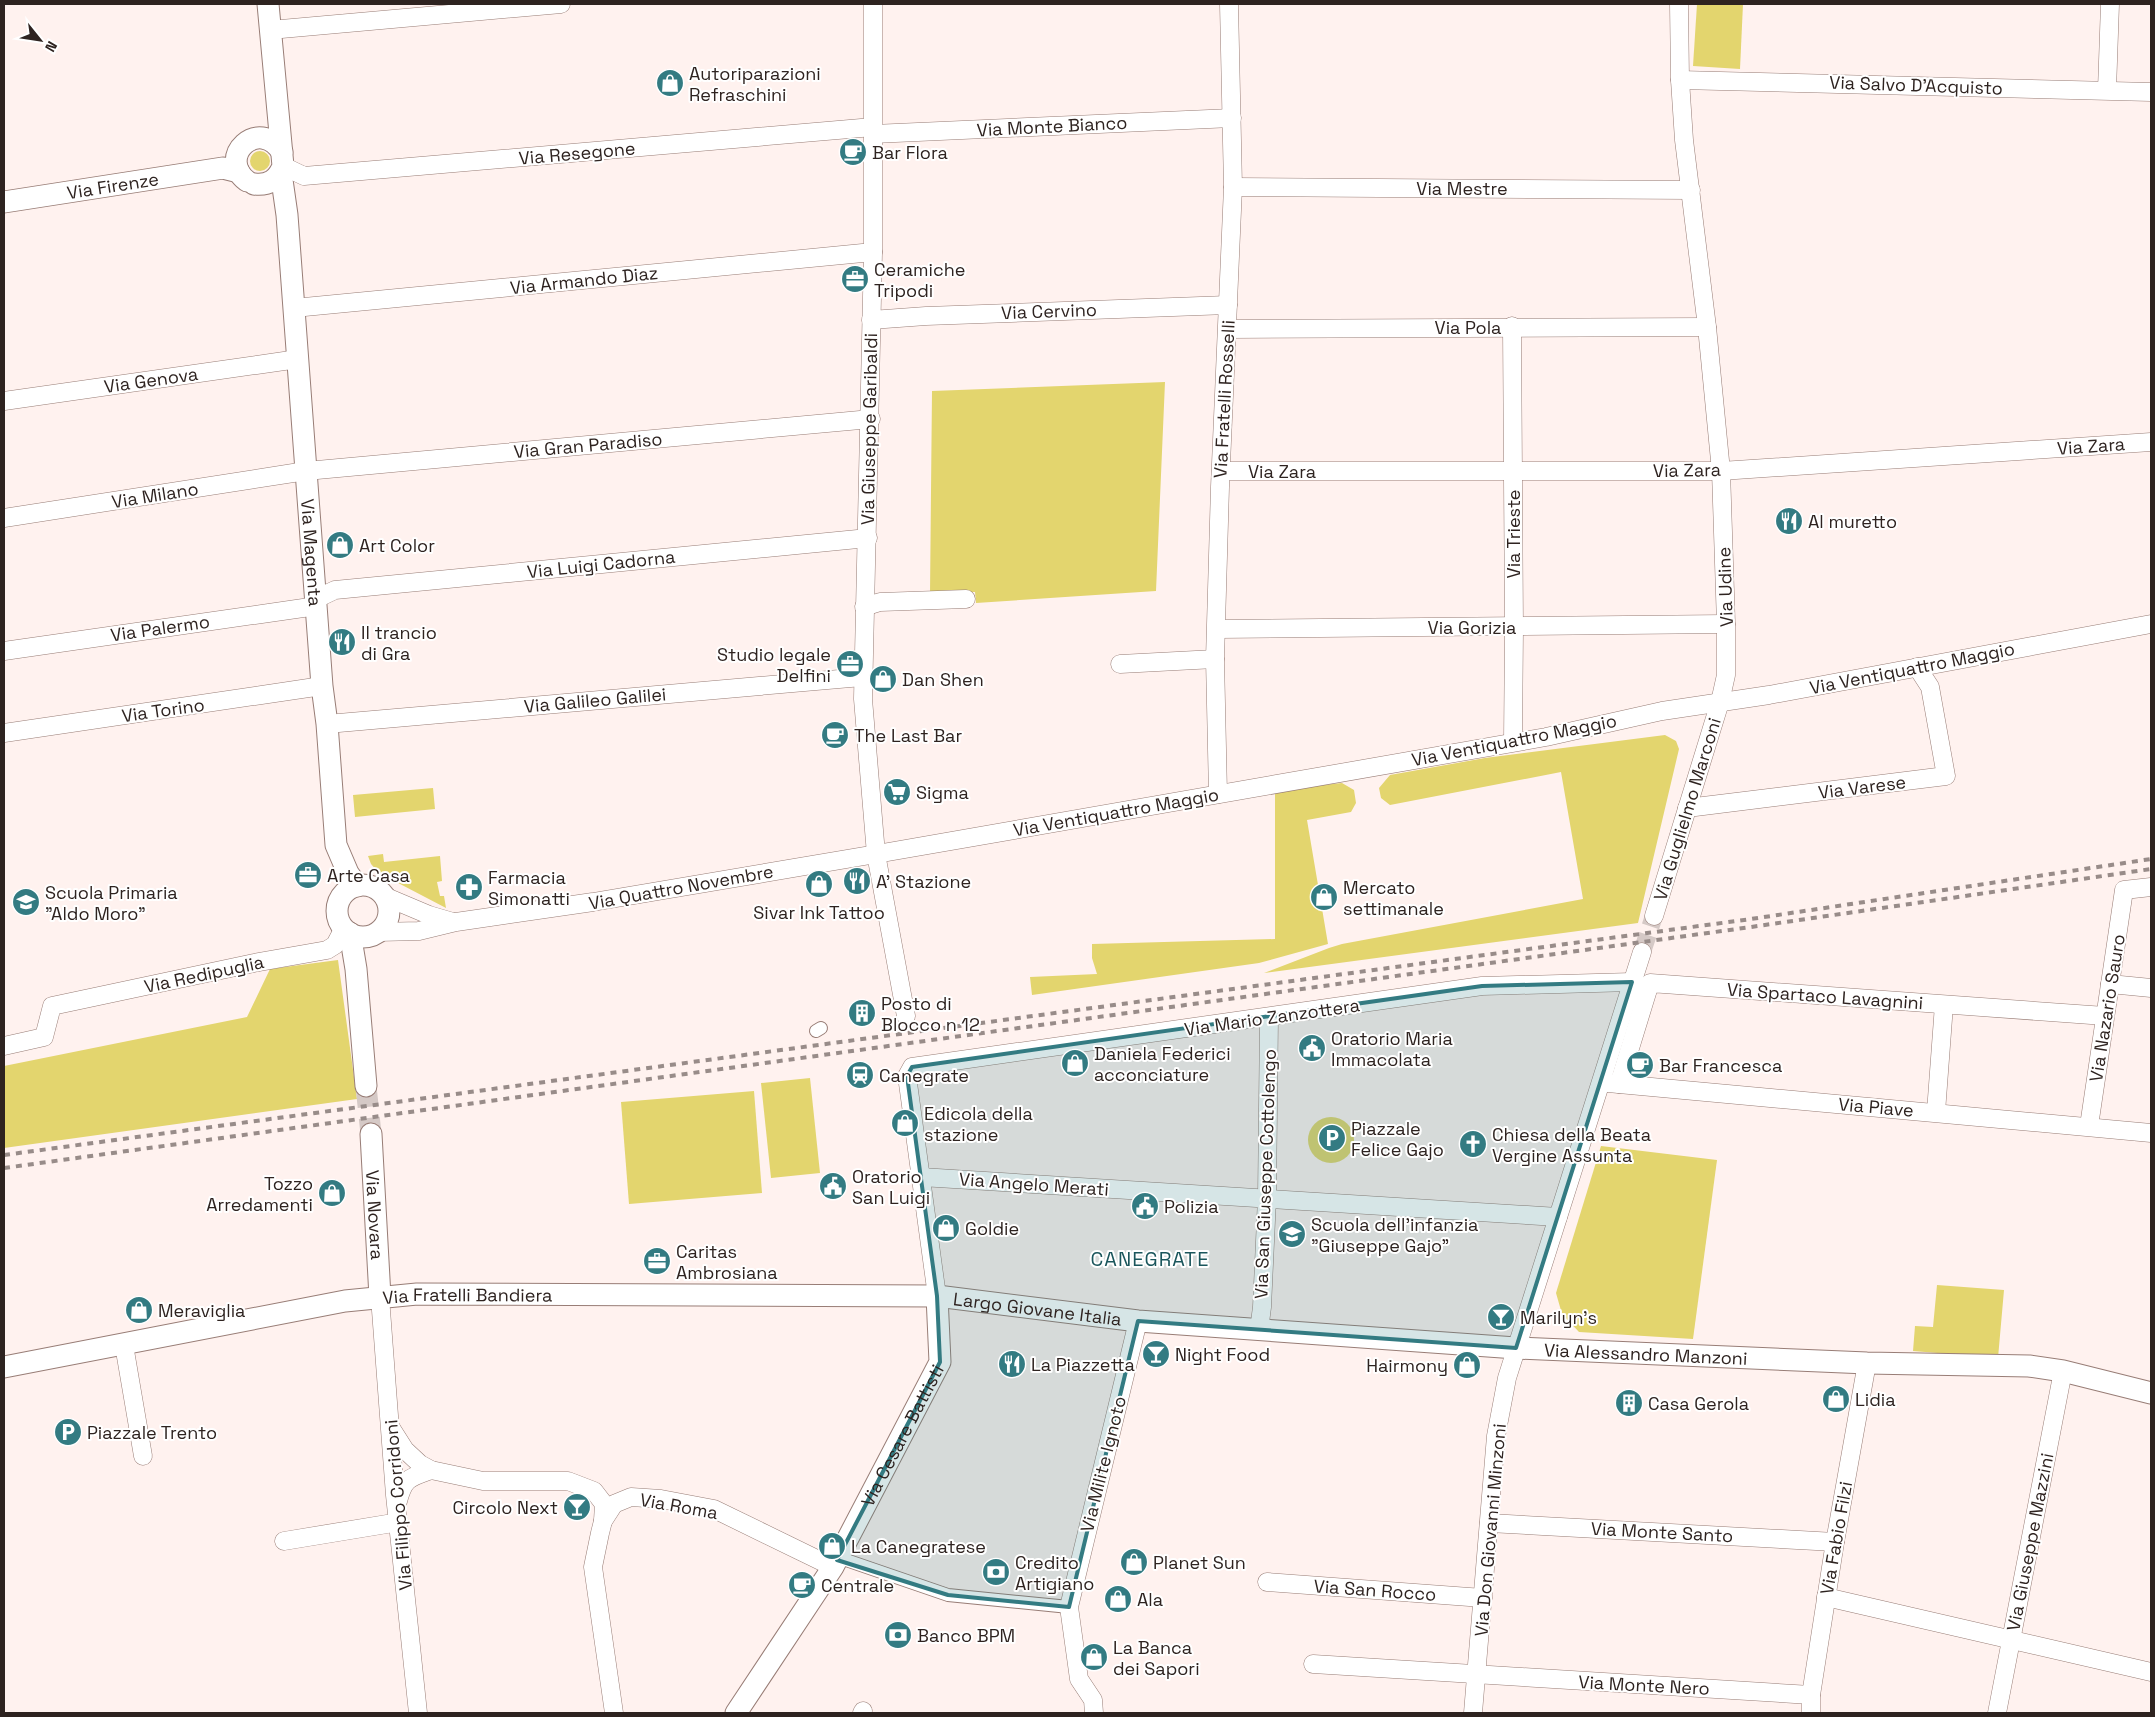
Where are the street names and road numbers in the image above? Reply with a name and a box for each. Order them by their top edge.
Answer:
street label: Via Salvo D'Acquisto [1829,70,2003,100]
street label: Via Monte Bianco [976,111,1128,141]
street label: Via Resegone [518,136,636,170]
street label: Via Firenze [65,167,160,204]
street label: Via Mestre [1416,177,1508,200]
street label: Via Armando Diaz [509,261,659,299]
street label: Via Cervino [1001,298,1097,324]
street label: Via Pola [1435,316,1501,339]
street label: Via Fratelli Rosselli [1208,319,1240,479]
street label: Via Giuseppe Garibaldi [856,333,882,525]
street label: Via Genova [103,362,199,398]
street label: Via Gran Paradiso [513,427,663,463]
street label: Via Zara [2056,432,2126,460]
street label: Via Zara [1653,458,1721,482]
street label: Via Zara [1248,460,1316,483]
street label: Via Milano [110,477,200,513]
street label: Via Trieste [1502,489,1525,579]
street label: Via Magenta [297,498,328,607]
street label: Via Luigi Cadorna [526,545,676,583]
street label: Via Udine [1712,547,1738,627]
street label: Via Palermo [109,610,211,646]
street label: Via Gorizia [1428,616,1516,639]
street label: Via Ventiquattro Maggio [1807,637,2017,699]
street label: Via Galileo Galilei [523,682,667,718]
street label: Via Torino [120,693,206,727]
street label: Via Ventiquattro Maggio [1409,709,1619,771]
street label: Via Guglielmo Marconi [1648,715,1726,903]
street label: Via Varese [1817,770,1907,804]
street label: Via Ventiquattro Maggio [1011,783,1221,841]
street label: Via Quattro Novembre [587,859,775,915]
street label: Via Nazario Sauro [2084,933,2130,1083]
street label: Via Redipuglia [142,950,266,998]
street label: Via Spartaco Lavagnini [1726,978,1924,1014]
street label: Via Mario Zanzottera [1183,993,1361,1041]
street label: Via San Giuseppe Cottolengo [1249,1049,1281,1299]
street label: Via Piave [1837,1092,1915,1122]
street label: Via Angelo Merati [958,1167,1110,1201]
street label: Via Novara [362,1169,389,1260]
street label: Via Fratelli Bandiera [381,1282,552,1309]
street label: Largo Giovane Italia [952,1287,1123,1330]
street label: Via Alessandro Manzoni [1544,1338,1748,1369]
street label: Via Cesare Battisti [855,1360,948,1510]
street label: Via Milite Ignoto [1075,1394,1131,1534]
street label: Via Filippo Corridoni [379,1419,417,1591]
street label: Via Don Giovanni Minzoni [1469,1423,1511,1637]
street label: Via Giuseppe Mazzini [2001,1451,2059,1633]
street label: Via Fabio Filzi [1815,1480,1857,1596]
street label: Via Roma [638,1488,720,1524]
street label: Via Monte Santo [1590,1517,1734,1547]
street label: Via San Rocco [1313,1574,1437,1606]
street label: Via Monte Nero [1578,1670,1710,1700]

